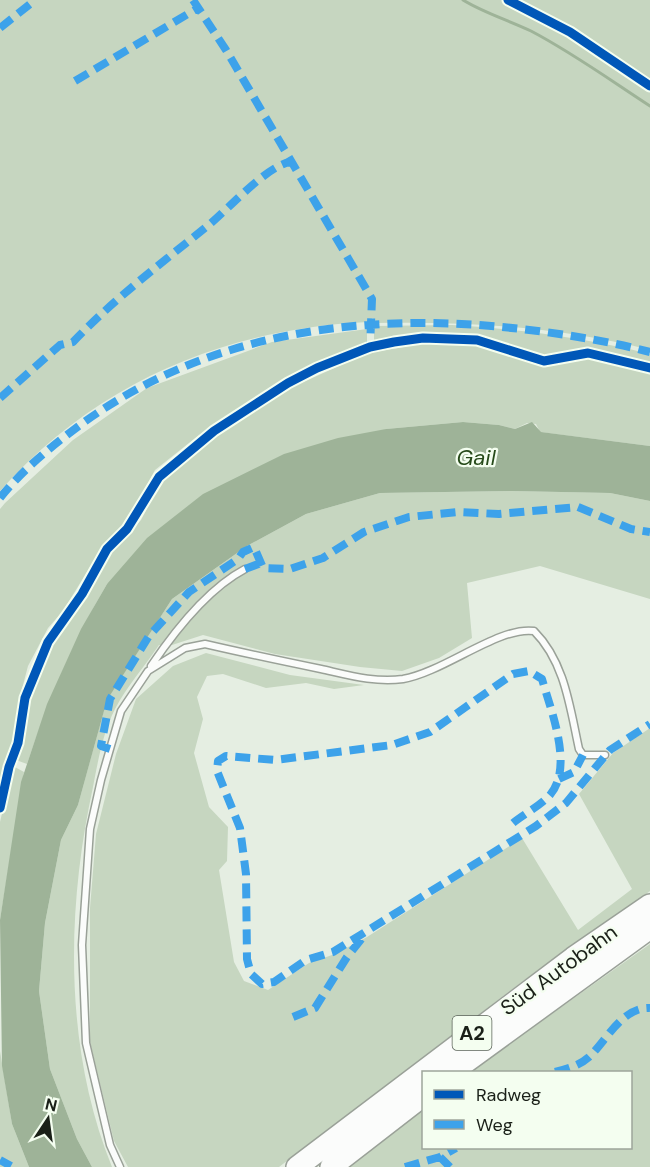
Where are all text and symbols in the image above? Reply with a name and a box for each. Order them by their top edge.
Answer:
water label: Gail [456,443,497,472]
street label: Süd Autobahn [495,918,623,1022]
road number: A2 [452,1016,492,1050]
legend [422,1071,632,1149]
text: Radweg [476,1083,541,1107]
north arrow [18,1089,78,1149]
text: N [43,1093,59,1116]
text: Weg [476,1113,513,1137]

